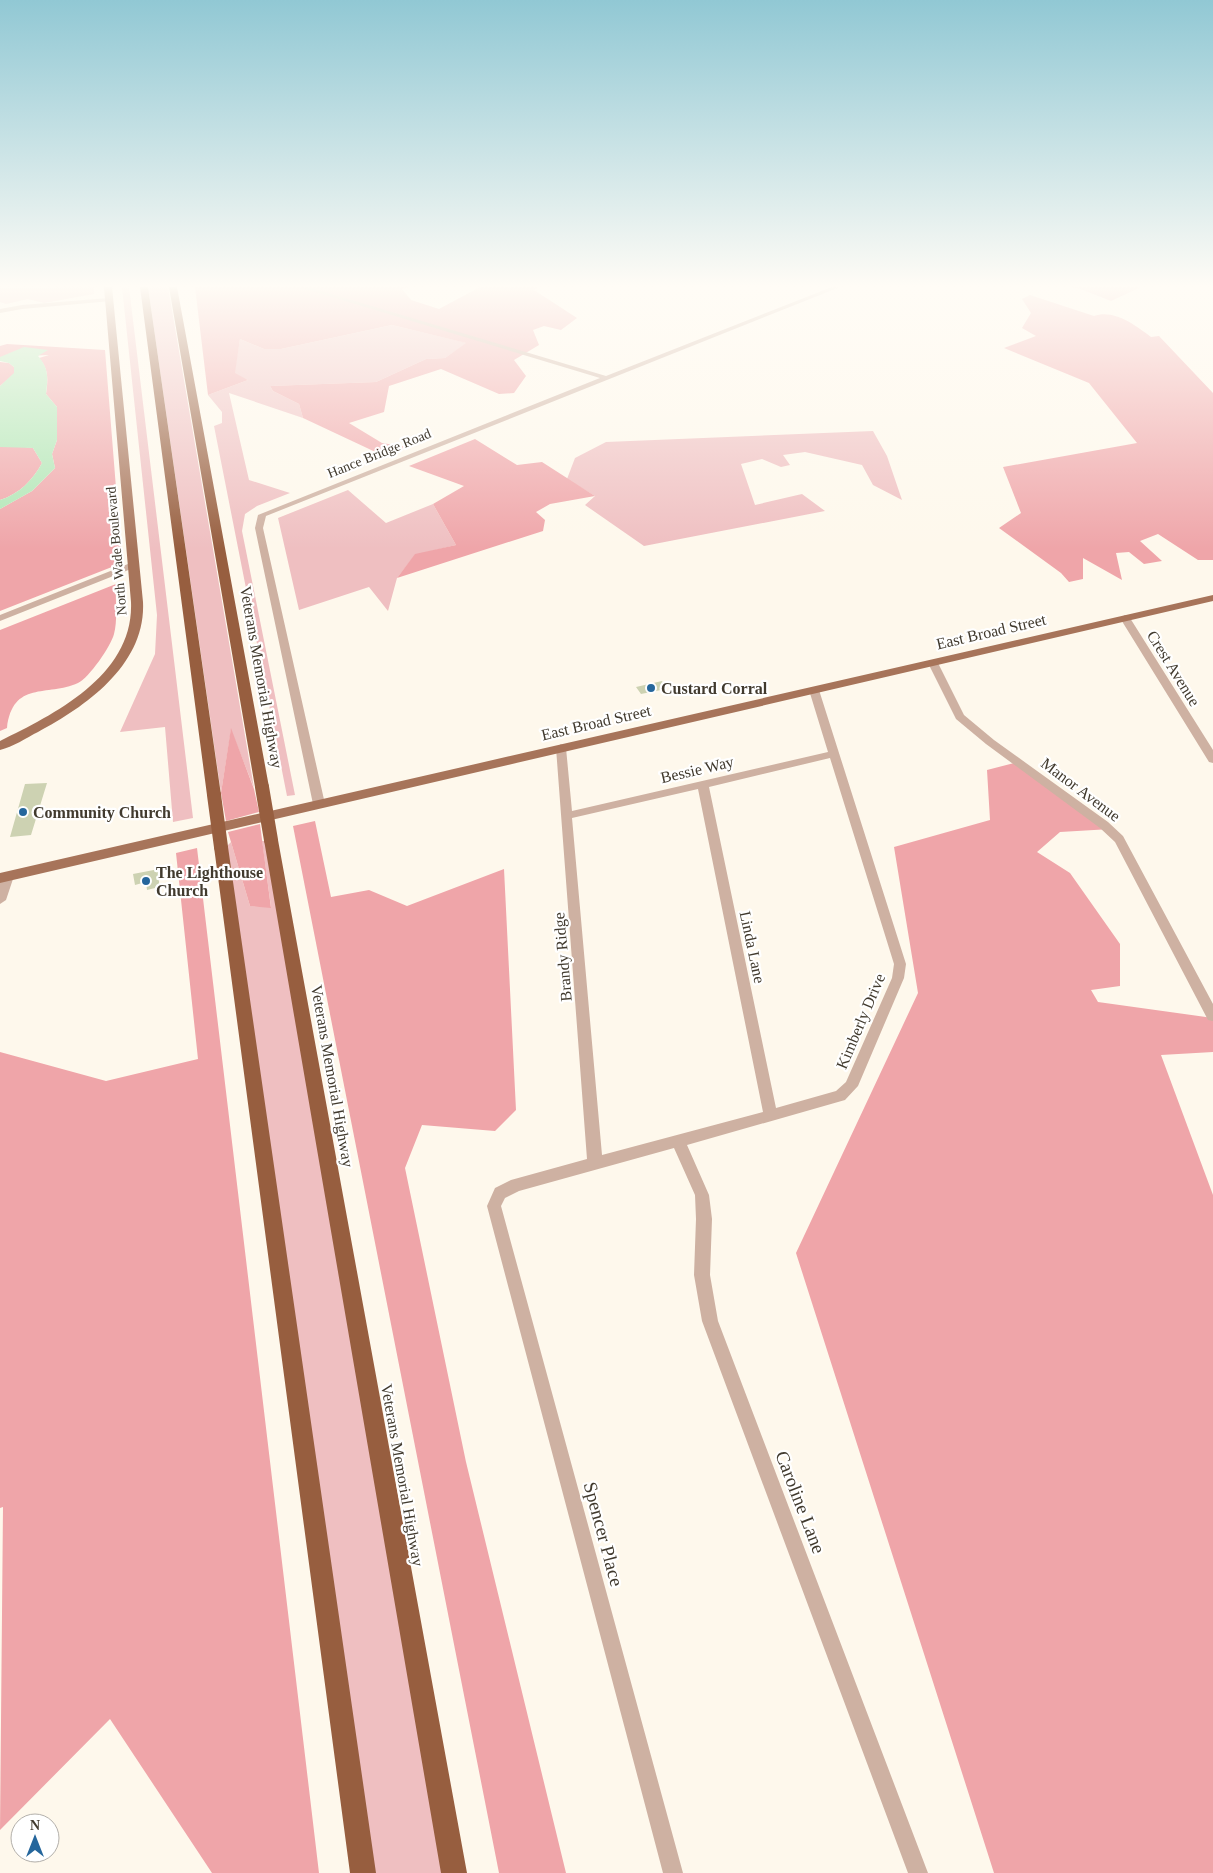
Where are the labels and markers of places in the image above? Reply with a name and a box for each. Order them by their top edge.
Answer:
place label: Custard Corral [661,680,768,697]
marker: Custard Corral [645,682,657,694]
place label: Community Church [33,804,171,822]
marker: Community Church [17,806,29,818]
place label: The Lighthouse Church [156,864,263,899]
marker: The Lighthouse Church [140,875,152,887]

